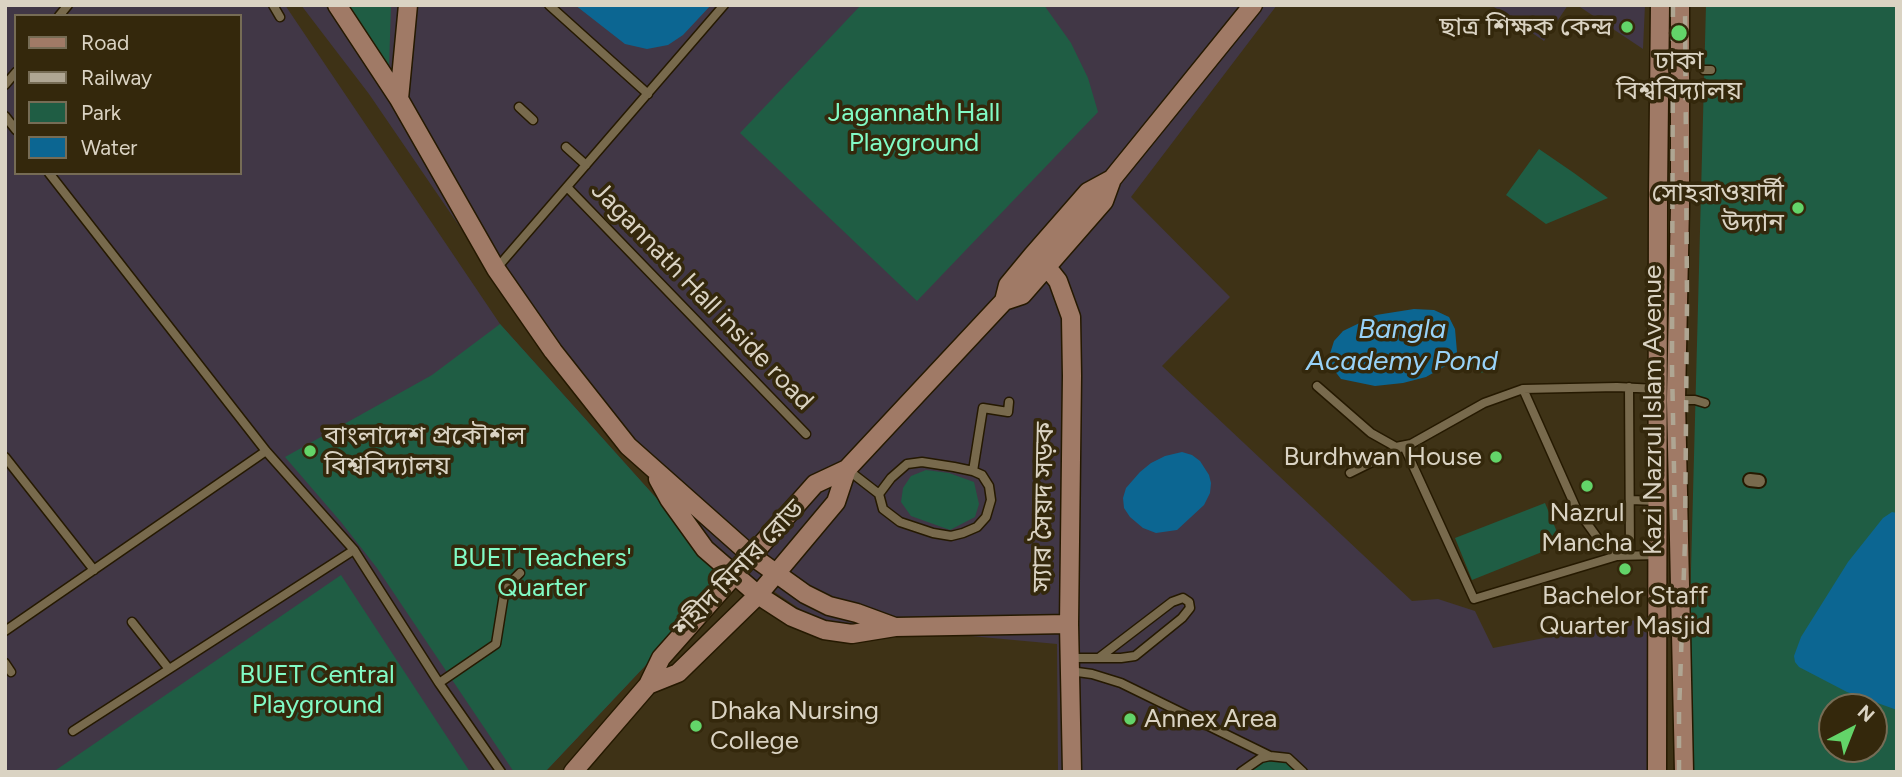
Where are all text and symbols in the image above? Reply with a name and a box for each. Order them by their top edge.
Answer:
place label: ছাত্র শিক্ষক কেন্দ্র [1439,11,1613,43]
legend [14,14,242,175]
marker: ছাত্র শিক্ষক কেন্দ্র [1619,19,1635,35]
marker: ঢাকা বিশ্ববিদ্যালয় [1669,23,1689,43]
text: Road [81,30,129,55]
place label: ঢাকা বিশ্ববিদ্যালয় [1616,45,1742,106]
text: Railway [81,65,152,90]
park label: Jagannath Hall Playground [828,97,1000,158]
text: Park [81,100,121,125]
text: Water [81,135,137,160]
street label: Jagannath Hall inside road [585,175,819,417]
place label: সোহরাওয়ার্দী উদ্যান [1652,177,1784,238]
marker: সোহরাওয়ার্দী উদ্যান [1790,200,1806,216]
street label: Kazi Nazrul Islam Avenue [1637,265,1669,555]
water label: Bangla Academy Pond [1306,313,1498,379]
place label: বাংলাদেশ প্রকৌশল বিশ্ববিদ্যালয় [324,420,525,481]
street label: স্যার সৈয়দ সড়ক [1027,422,1061,592]
place label: Burdhwan House [1284,441,1482,473]
marker: বাংলাদেশ প্রকৌশল বিশ্ববিদ্যালয় [302,443,318,459]
marker: Burdhwan House [1488,449,1504,465]
marker: Nazrul Mancha [1579,478,1595,494]
street label: শহীদ মিনার রোড [667,494,811,644]
place label: Nazrul Mancha [1541,497,1633,558]
park label: BUET Teachers' Quarter [452,542,632,604]
marker: Bachelor Staff Quarter Masjid [1617,561,1633,577]
place label: Bachelor Staff Quarter Masjid [1539,580,1711,642]
park label: BUET Central Playground [239,659,395,720]
north arrow [1818,693,1888,763]
place label: Dhaka Nursing College [710,695,879,756]
text: N [1853,700,1879,727]
place label: Annex Area [1144,703,1277,735]
marker: Annex Area [1122,711,1138,727]
marker: Dhaka Nursing College [688,718,704,734]

